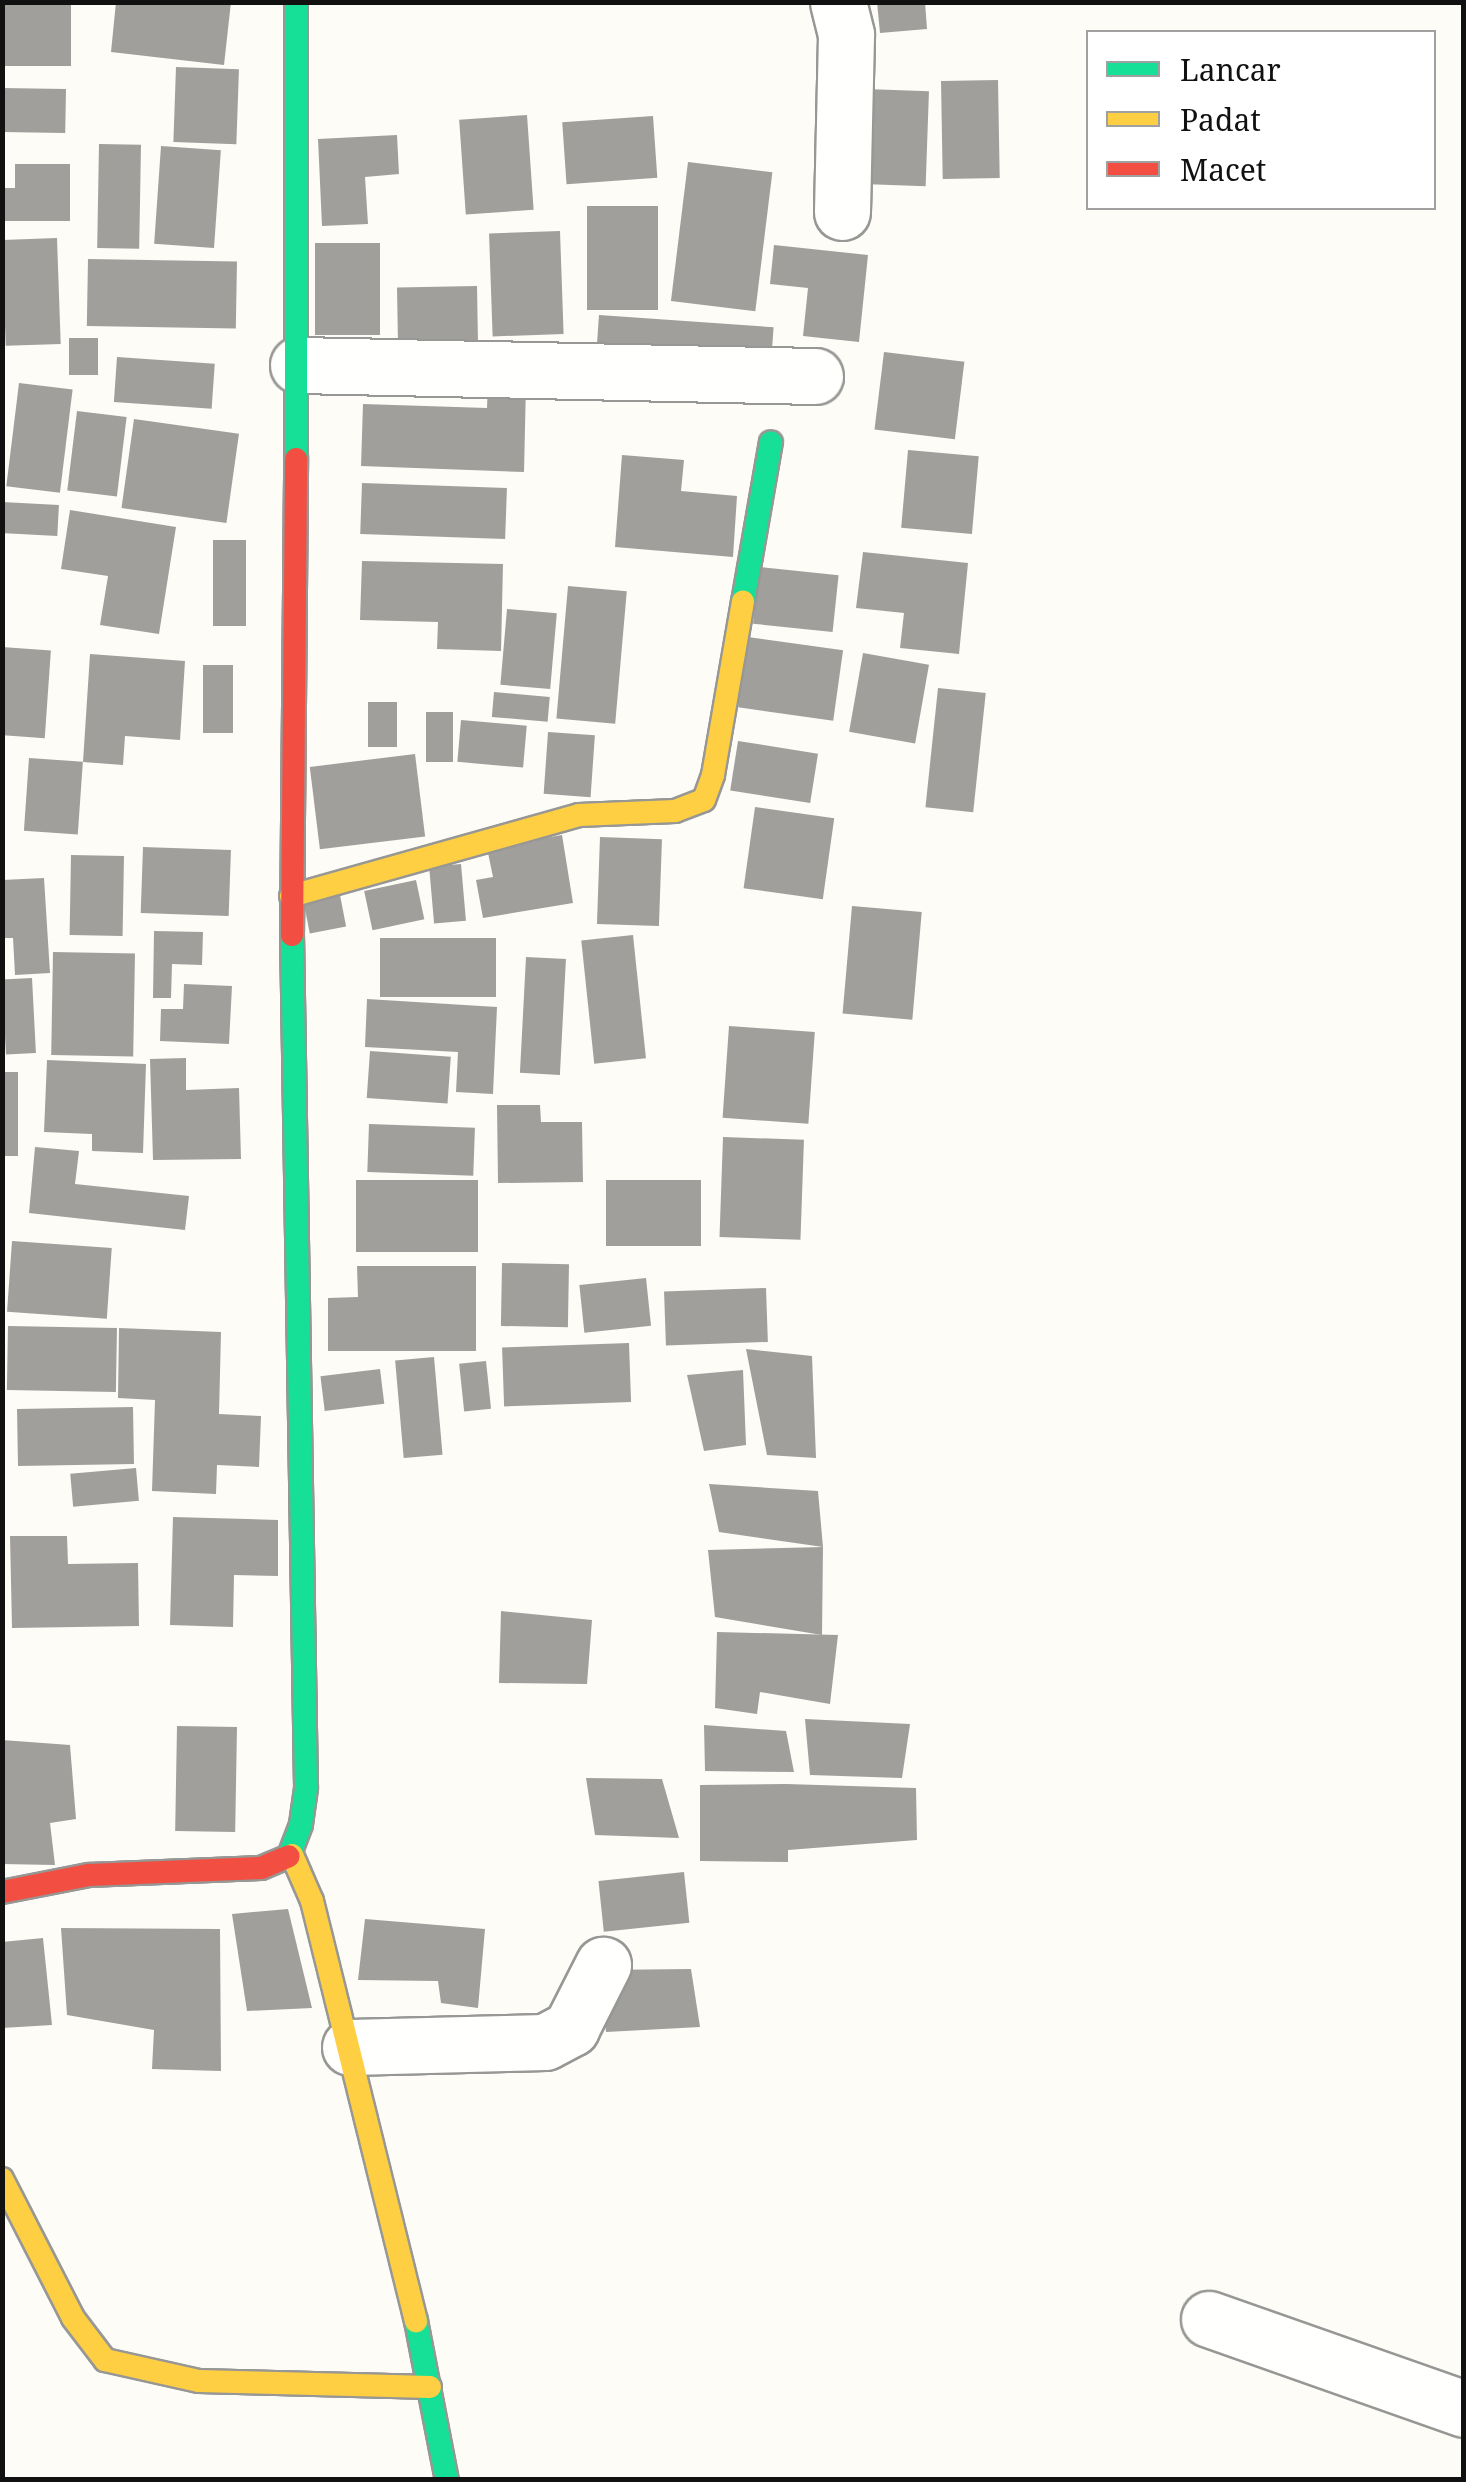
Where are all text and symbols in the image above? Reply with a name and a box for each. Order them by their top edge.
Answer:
legend [1086,30,1436,210]
text: Lancar [1180,49,1281,90]
text: Padat [1180,99,1261,140]
text: Macet [1180,149,1266,190]

